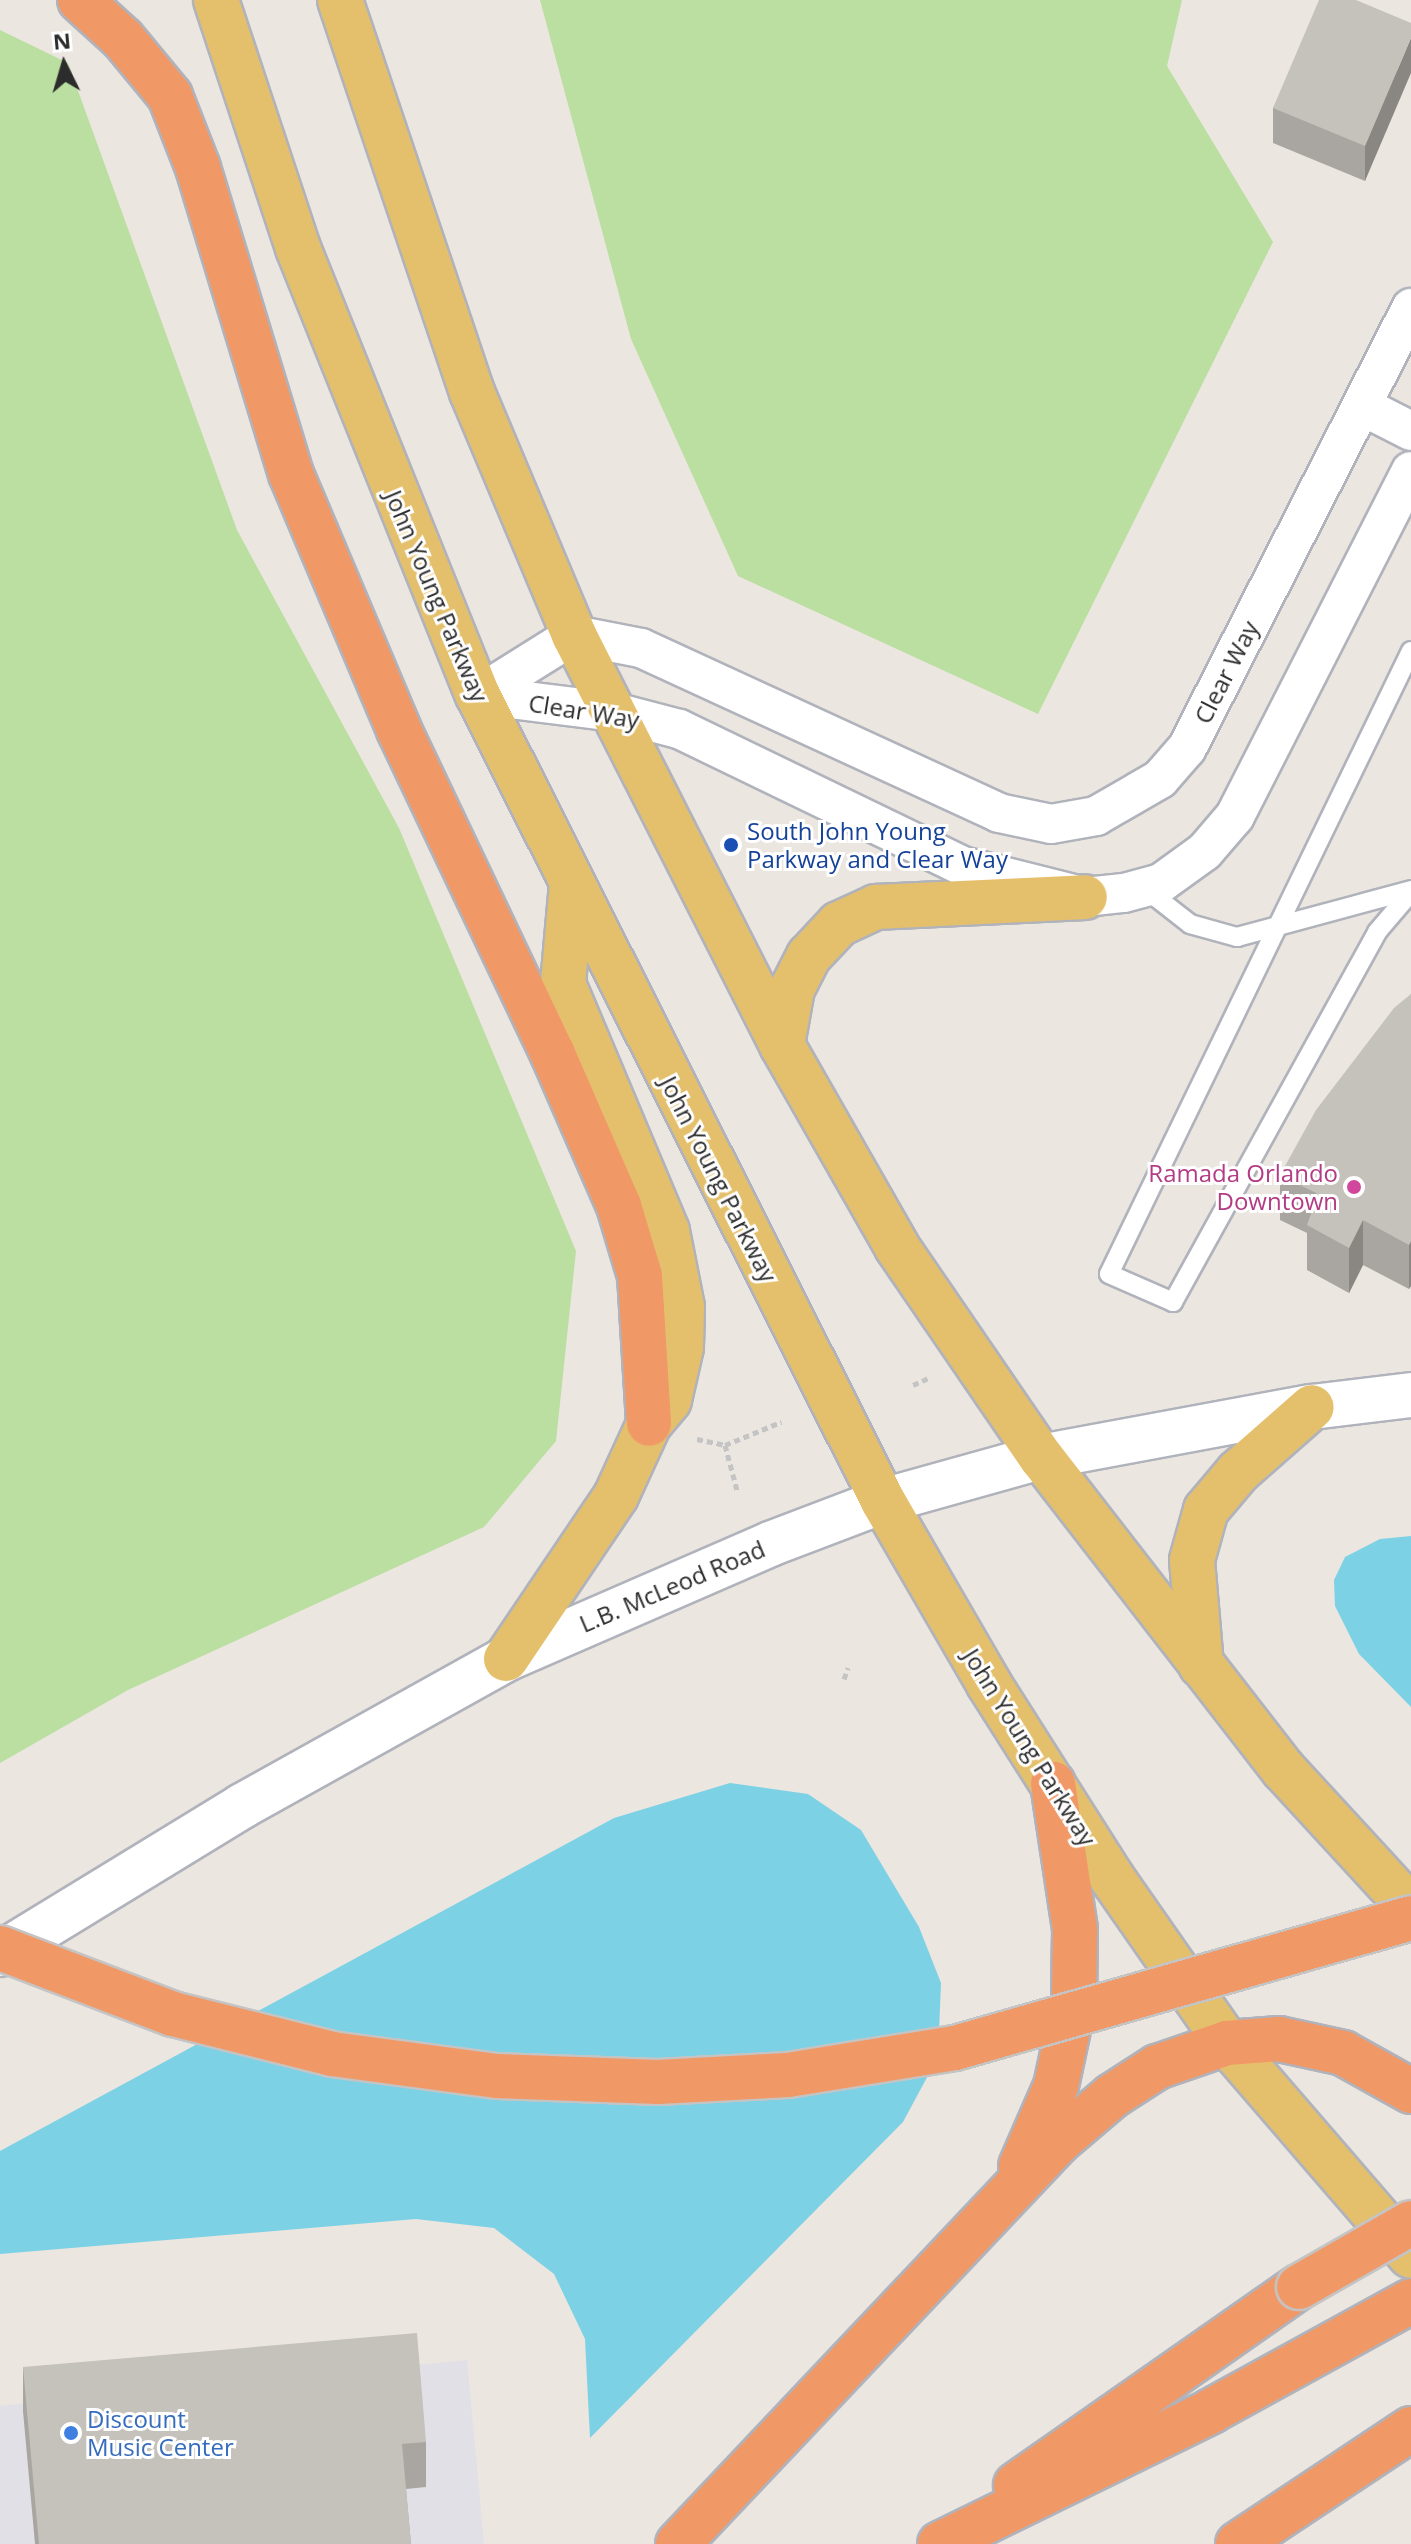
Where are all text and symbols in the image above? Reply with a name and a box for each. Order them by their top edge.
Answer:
north arrow [24,24,104,104]
text: N [52,24,72,56]
street label: John Young Parkway [379,486,495,706]
street label: Clear Way [1188,616,1264,728]
street label: Clear Way [527,688,641,734]
place label: South John Young Parkway and Clear Way [747,817,1008,873]
marker: South John Young Parkway and Clear Way [722,836,740,854]
street label: John Young Parkway [655,1071,783,1287]
place label: Ramada Orlando Downtown [1148,1159,1338,1215]
marker: Ramada Orlando Downtown [1345,1178,1363,1196]
street label: L.B. McLeod Road [575,1534,769,1638]
street label: John Young Parkway [958,1643,1102,1851]
place label: Discount Music Center [87,2405,234,2461]
marker: Discount Music Center [62,2424,80,2442]

